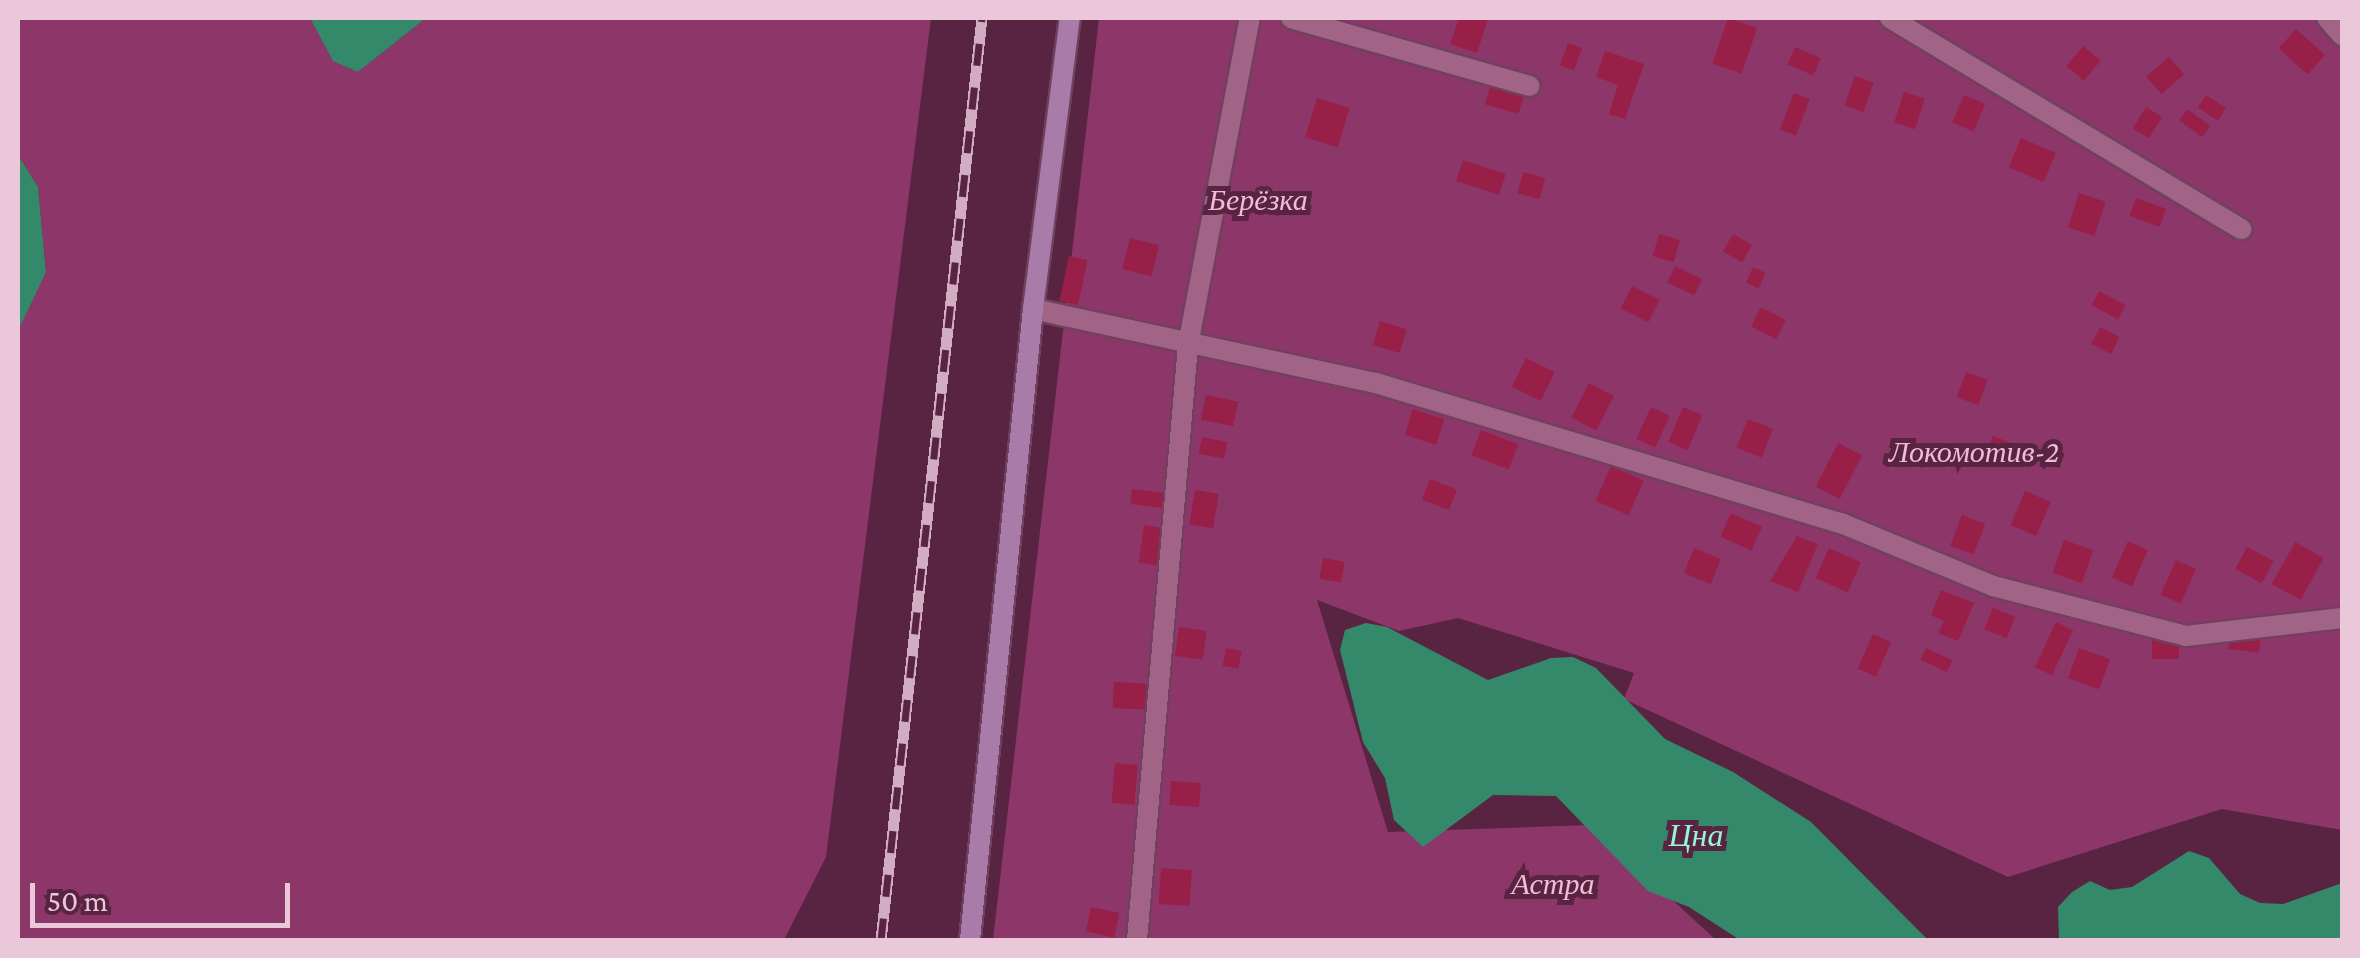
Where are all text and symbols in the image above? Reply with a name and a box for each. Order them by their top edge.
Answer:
park label: Берёзка [1208,182,1308,218]
park label: Локомотив-2 [1889,434,2059,470]
water label: Цна [1669,816,1723,854]
scale bar [35,863,295,925]
park label: Астра [1512,866,1594,902]
text: 50 m [47,884,108,917]

